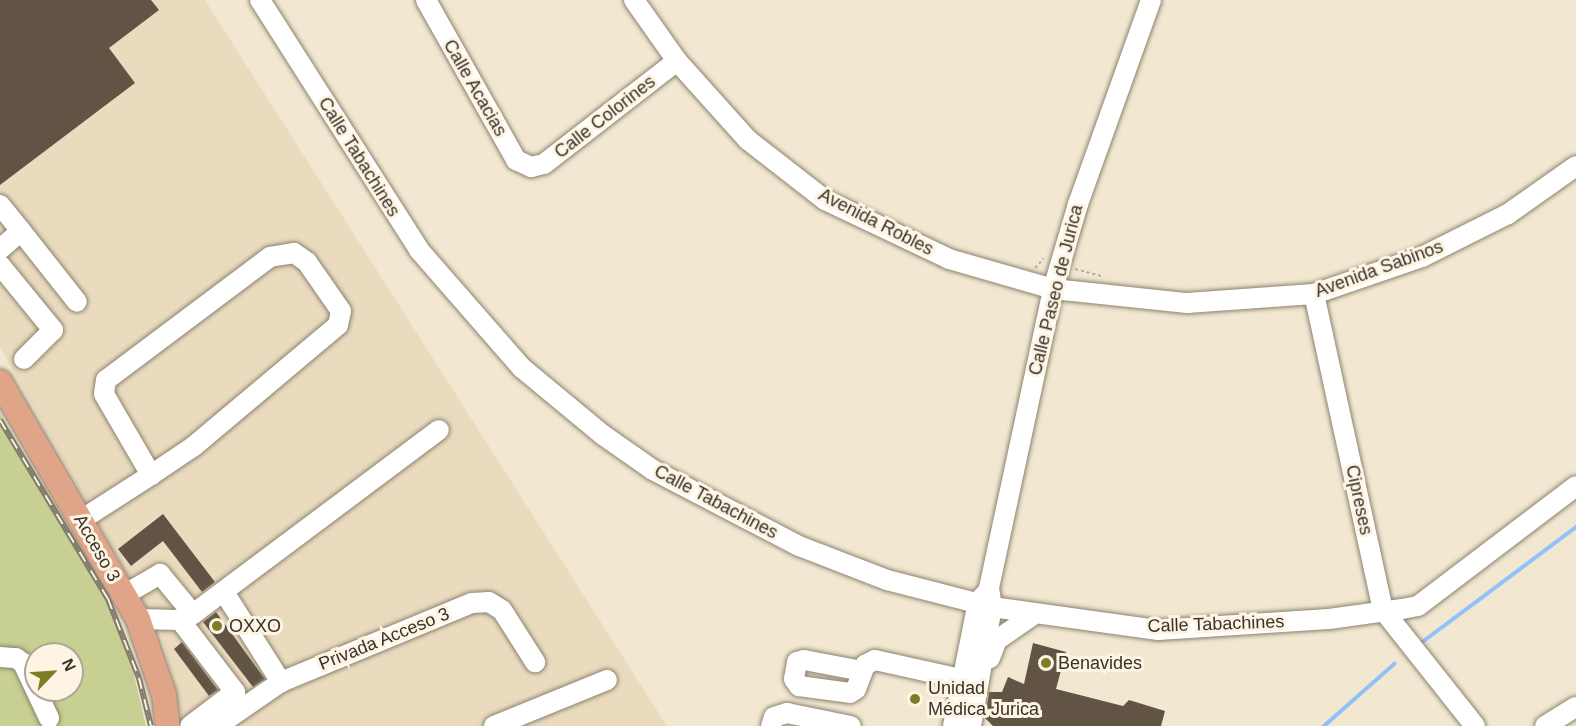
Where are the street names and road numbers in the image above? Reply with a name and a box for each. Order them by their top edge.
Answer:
street label: Calle Acacias [438,35,512,141]
street label: Calle Colorines [550,71,660,163]
street label: Calle Tabachines [314,93,404,221]
street label: Avenida Robles [815,184,937,260]
street label: Calle Paseo de Jurica [1024,202,1088,378]
street label: Avenida Sabinos [1312,236,1446,302]
street label: Calle Tabachines [650,460,782,544]
street label: Cipreses [1341,463,1377,537]
street label: Acceso 3 [69,511,125,585]
street label: Privada Acceso 3 [315,603,453,675]
street label: Calle Tabachines [1147,611,1285,637]

